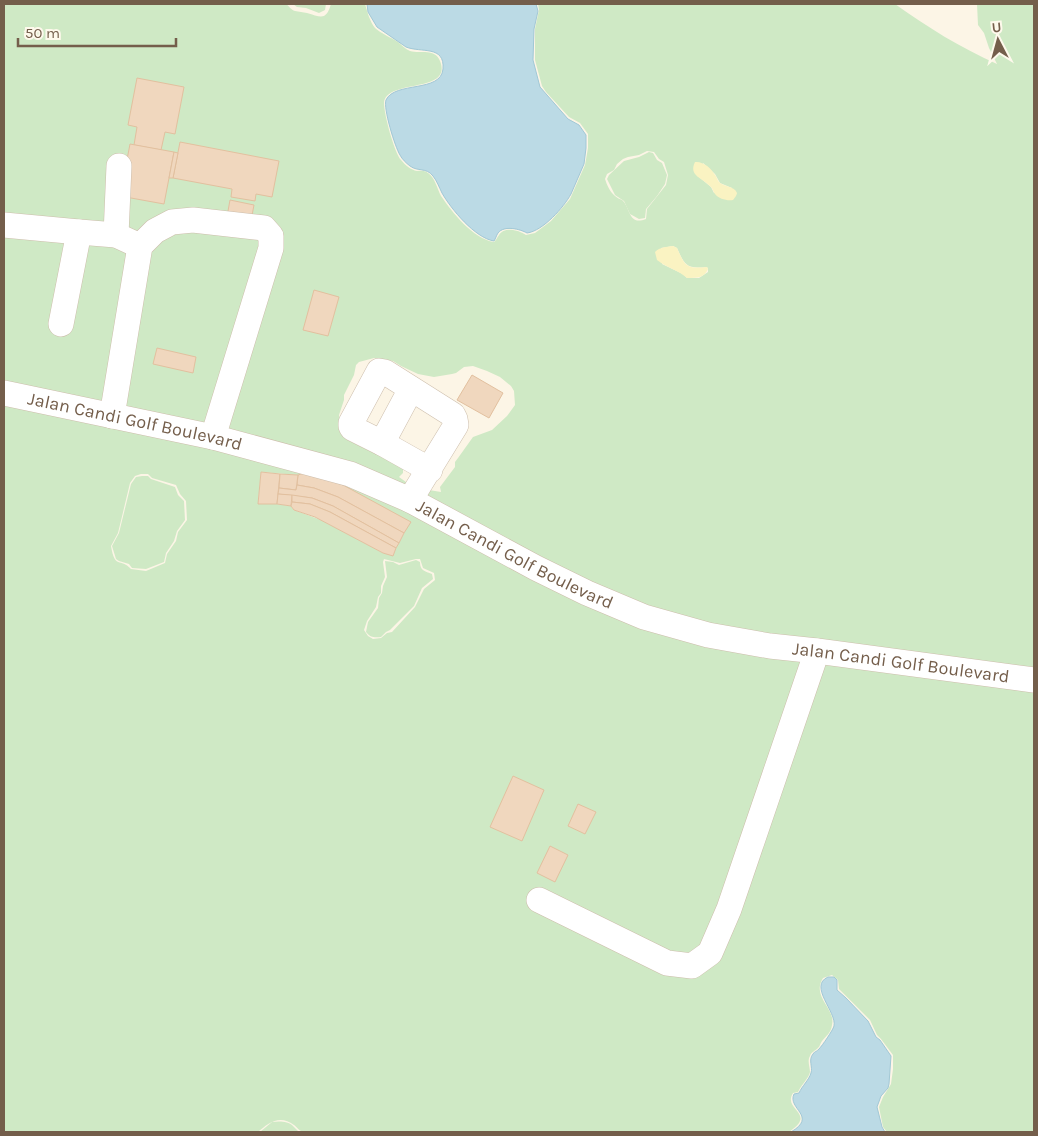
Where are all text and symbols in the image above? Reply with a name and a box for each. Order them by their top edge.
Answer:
scale bar [18,15,175,47]
north arrow [973,15,1023,65]
text: U [991,19,1002,37]
text: 50 m [25,24,60,42]
street label: Jalan Candi Golf Boulevard [26,387,245,455]
street label: Jalan Candi Golf Boulevard [412,494,617,614]
street label: Jalan Candi Golf Boulevard [791,637,1011,688]

